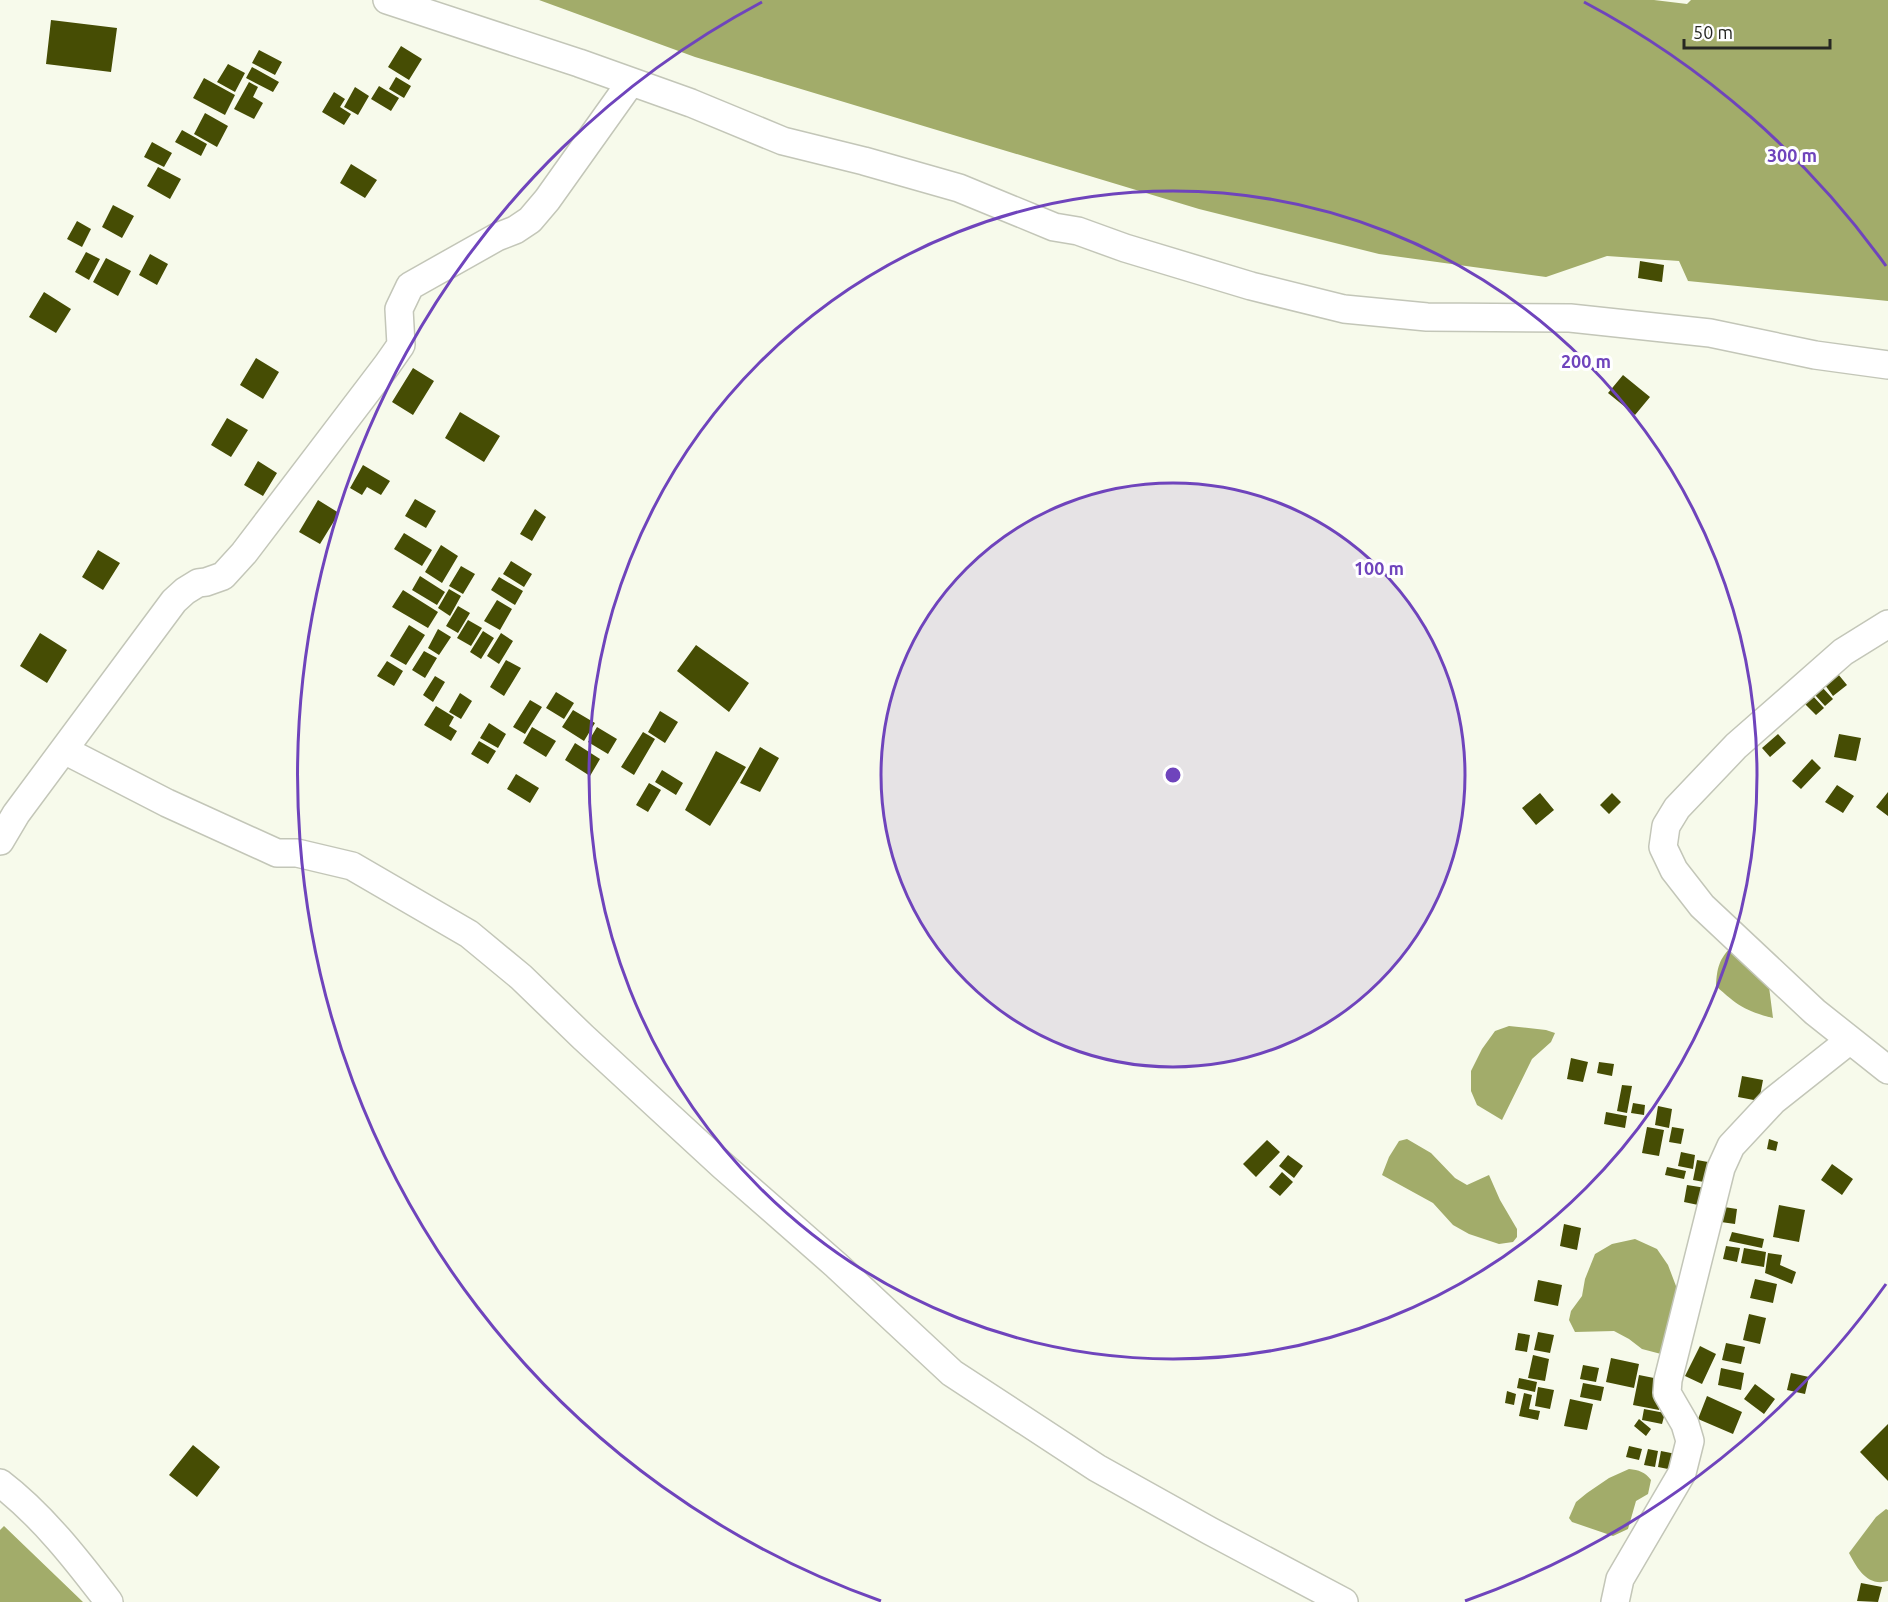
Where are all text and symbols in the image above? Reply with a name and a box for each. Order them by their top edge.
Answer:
scale bar [1684,12,1830,50]
text: 50 m [1693,22,1733,42]
text: 300 m [1767,145,1817,165]
text: 200 m [1561,351,1611,371]
text: 100 m [1354,558,1404,578]
centre of rings [1163,765,1183,785]

